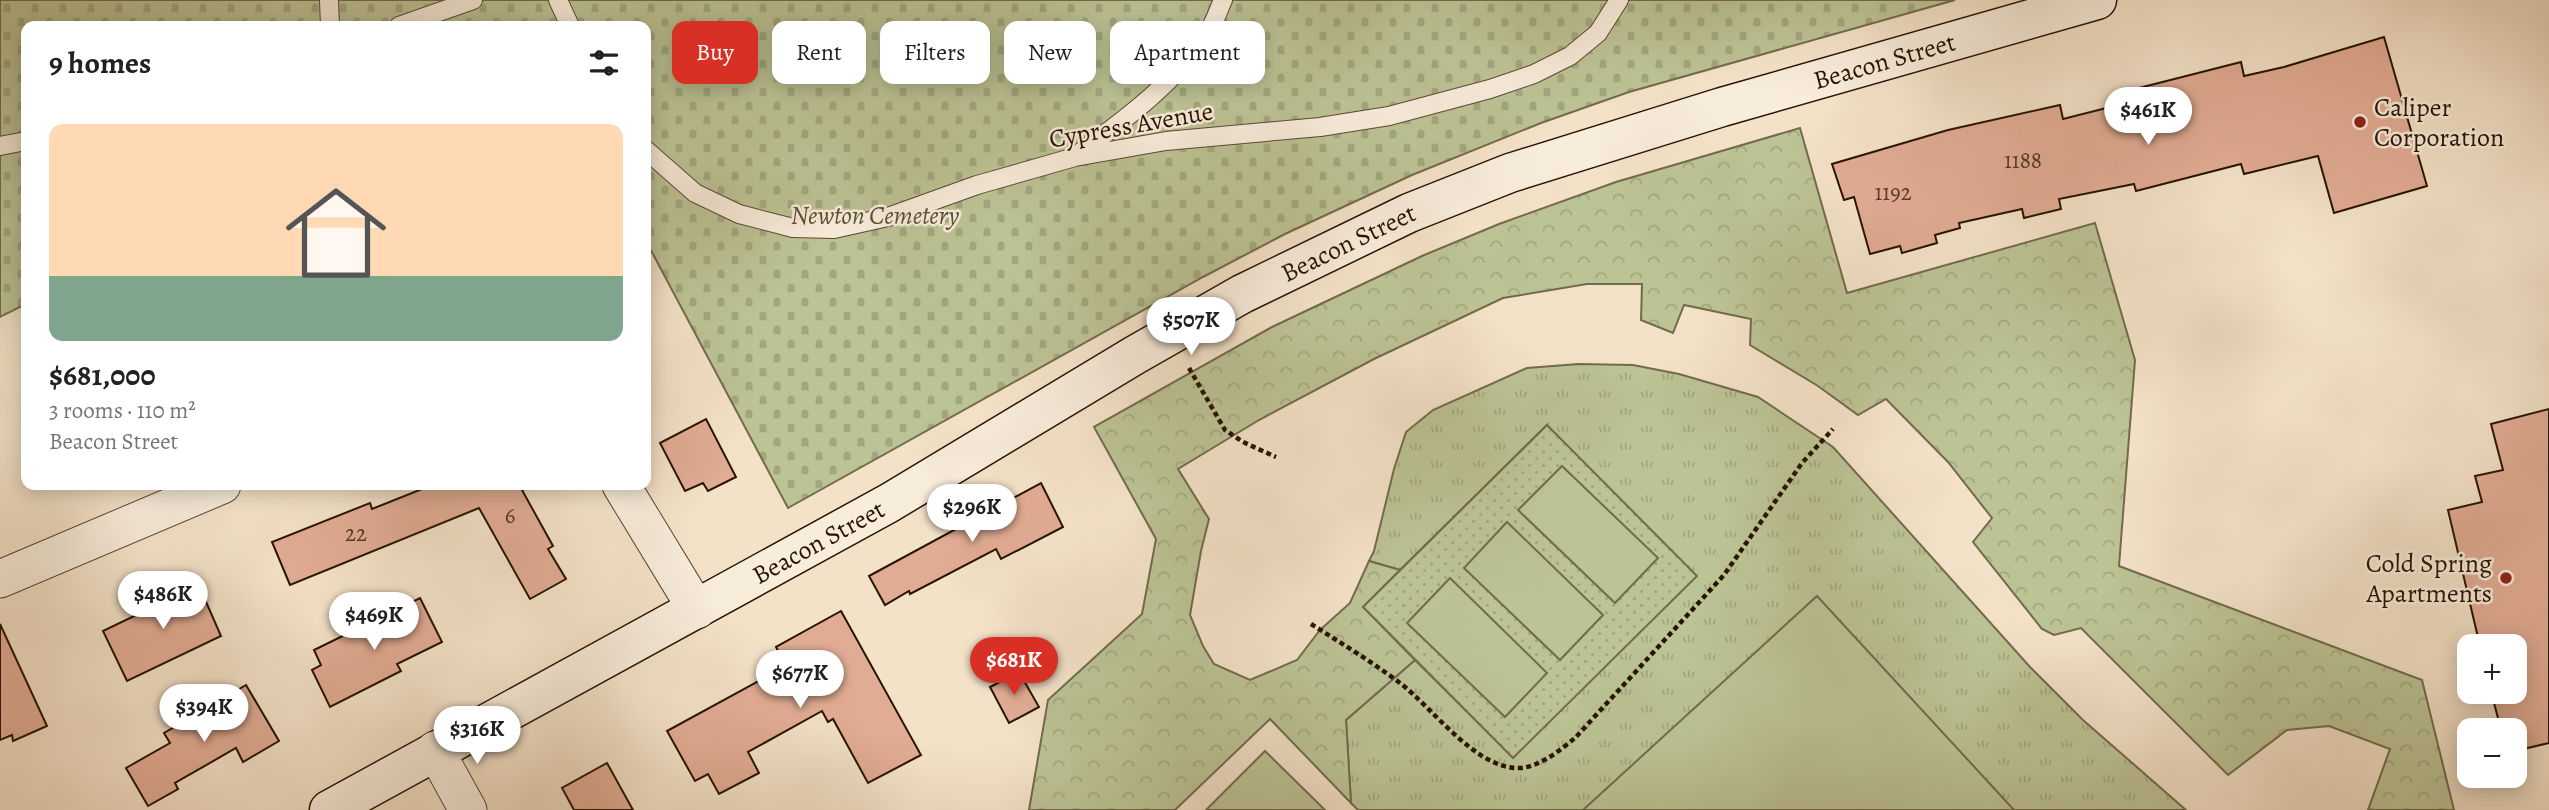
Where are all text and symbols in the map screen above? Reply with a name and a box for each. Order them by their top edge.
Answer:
chip: Buy [672,21,758,84]
chip: Rent [772,21,866,84]
chip: Filters [880,21,990,84]
chip: New [1004,21,1096,84]
chip: Apartment [1110,21,1265,84]
street label: Beacon Street [1809,24,1960,98]
text: 9 homes [49,43,151,83]
icon: filters [585,44,623,82]
pin: $461K [2099,88,2197,147]
place label: Caliper Corporation [2374,90,2504,155]
street label: Cypress Avenue [1046,93,1216,157]
text: $461K [2120,94,2176,125]
marker: Caliper Corporation [2352,114,2368,130]
house number: 1188 [2004,145,2042,176]
icon: home [273,170,399,296]
house number: 1192 [1874,177,1912,208]
street label: Beacon Street [1275,195,1421,290]
park label: Newton Cemetery [791,198,959,233]
pin: $507K [1142,298,1240,357]
text: $507K [1162,304,1220,335]
text: $681,000 [49,355,155,395]
text: 3 rooms · 110 m² [49,395,196,426]
text: Beacon Street [49,426,178,457]
pin: $296K [923,484,1021,544]
street label: Beacon Street [746,491,891,592]
text: $296K [943,491,1001,522]
house number: 6 [505,500,515,531]
house number: 22 [345,518,367,549]
place label: Cold Spring Apartments [2365,546,2492,611]
marker: Cold Spring Apartments [2498,570,2514,586]
pin: $486K [114,572,212,631]
text: $486K [134,578,192,609]
pin: $469K [325,592,423,652]
text: $469K [345,599,403,630]
map controls [2457,634,2527,788]
button: + [2457,634,2527,704]
pin: $681K [965,638,1063,697]
text: $681K [986,644,1042,675]
pin: $677K [751,650,849,710]
text: $677K [772,657,828,688]
pin: $394K [155,684,253,744]
text: $394K [175,691,233,722]
pin: $316K [428,706,526,766]
text: $316K [450,713,504,744]
button: − [2457,718,2527,788]

